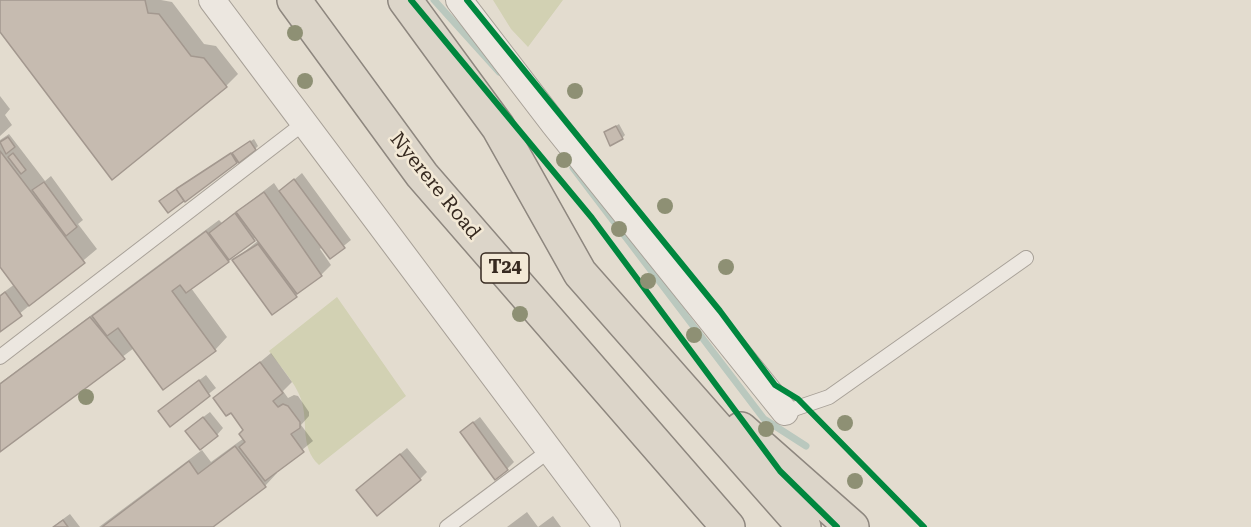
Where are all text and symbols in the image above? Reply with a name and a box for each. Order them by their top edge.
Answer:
street label: Nyerere Road [385,128,485,244]
road number: T24 [481,253,529,283]

